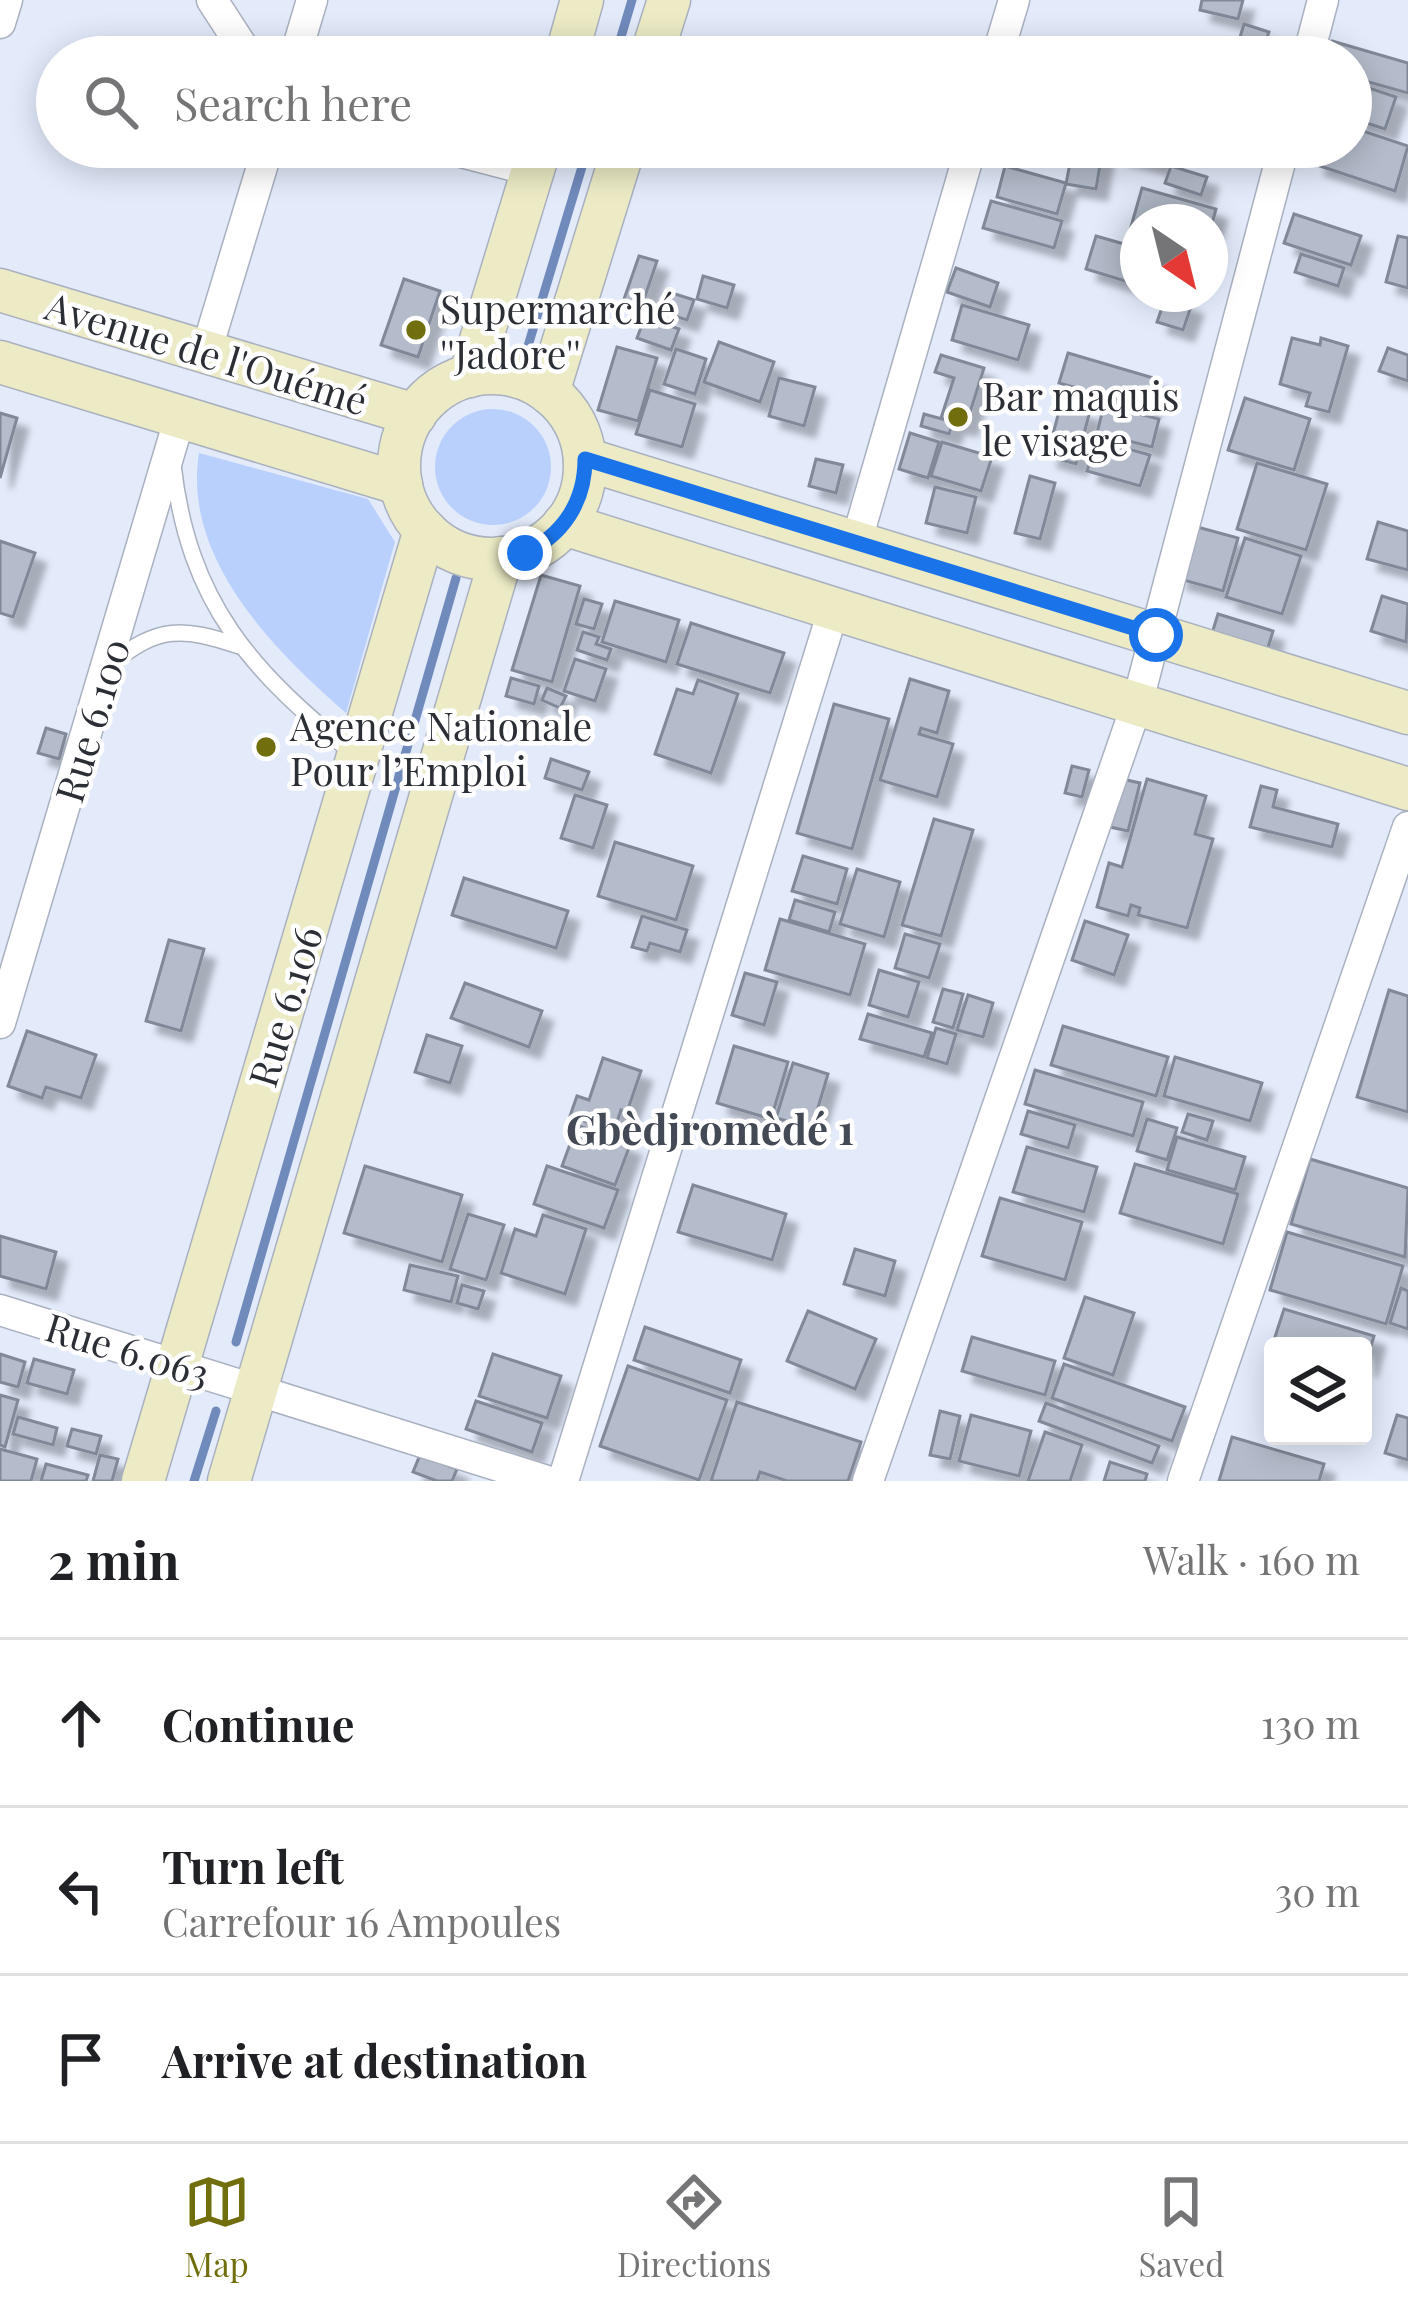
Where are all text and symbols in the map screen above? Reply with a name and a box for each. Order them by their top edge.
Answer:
search box [36,36,1372,168]
icon: search [78,69,144,135]
text: Search here [174,72,412,132]
north arrow [1120,204,1228,312]
street label: Avenue de l'Ouémé [39,278,374,426]
place label: Supermarché ''Jadore'' [440,282,676,379]
marker: Supermarché ''Jadore'' [403,317,429,343]
place label: Bar maquis le visage [982,369,1180,466]
marker: Bar maquis le visage [945,404,971,430]
route end [498,526,552,580]
route start [1129,608,1183,662]
street label: Rue 6.100 [41,632,141,808]
place label: Agence Nationale Pour l’Emploi [289,699,592,796]
marker: Agence Nationale Pour l’Emploi [253,734,279,760]
street label: Rue 6.106 [235,919,333,1093]
district label: Gbèdjromèdé 1 [566,1100,854,1156]
street label: Rue 6.063 [40,1299,216,1399]
map controls [1264,1337,1372,1445]
button: layers [1264,1337,1372,1445]
text: 2 min [48,1525,180,1593]
text: Walk · 160 m [1143,1533,1360,1585]
icon: ahead [48,1690,114,1756]
text: Continue [162,1693,354,1753]
text: 130 m [1261,1697,1360,1749]
text: Turn left [162,1835,344,1895]
icon: left [48,1858,114,1924]
text: 30 m [1275,1865,1360,1917]
text: Carrefour 16 Ampoules [162,1895,561,1947]
icon: arrive [48,2026,114,2092]
text: Arrive at destination [162,2029,587,2089]
tab: Map [184,2169,250,2285]
tab: Directions [617,2169,771,2285]
tab: Saved [1139,2169,1224,2285]

